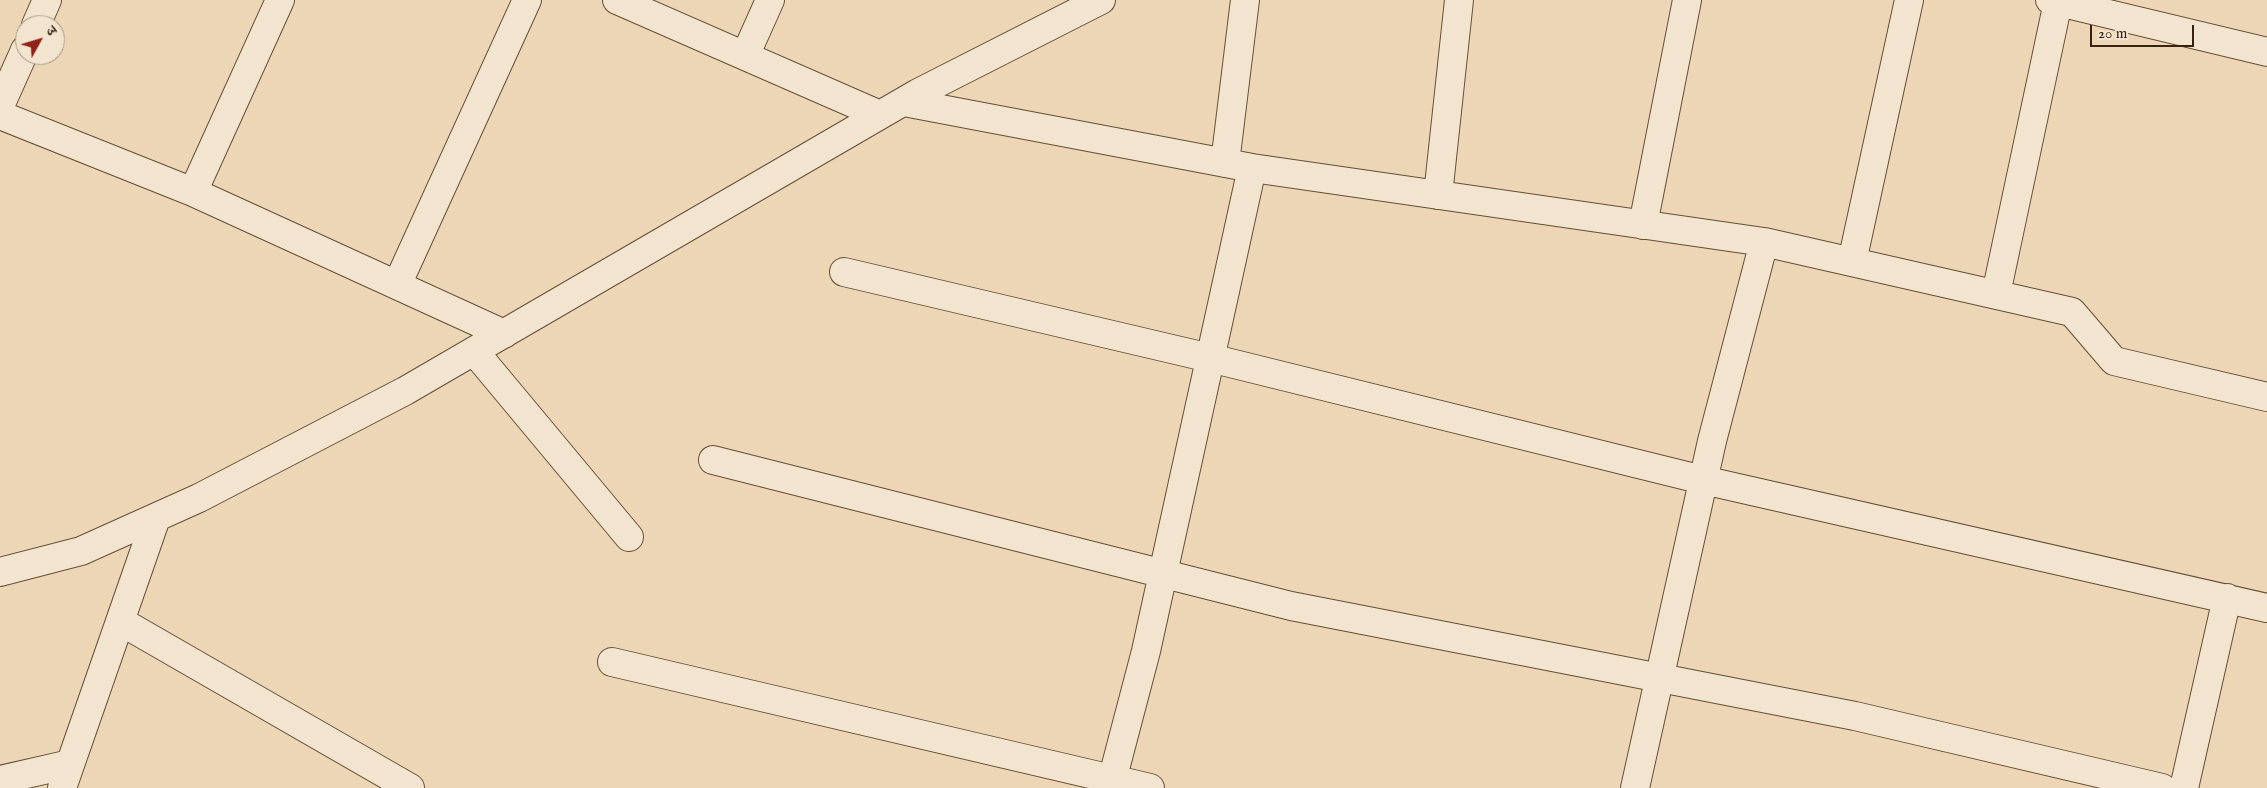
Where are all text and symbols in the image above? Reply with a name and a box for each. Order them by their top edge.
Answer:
north arrow [15,15,65,65]
scale bar [2092,15,2196,47]
text: उ [42,23,60,40]
text: 20 m [2098,24,2127,43]

